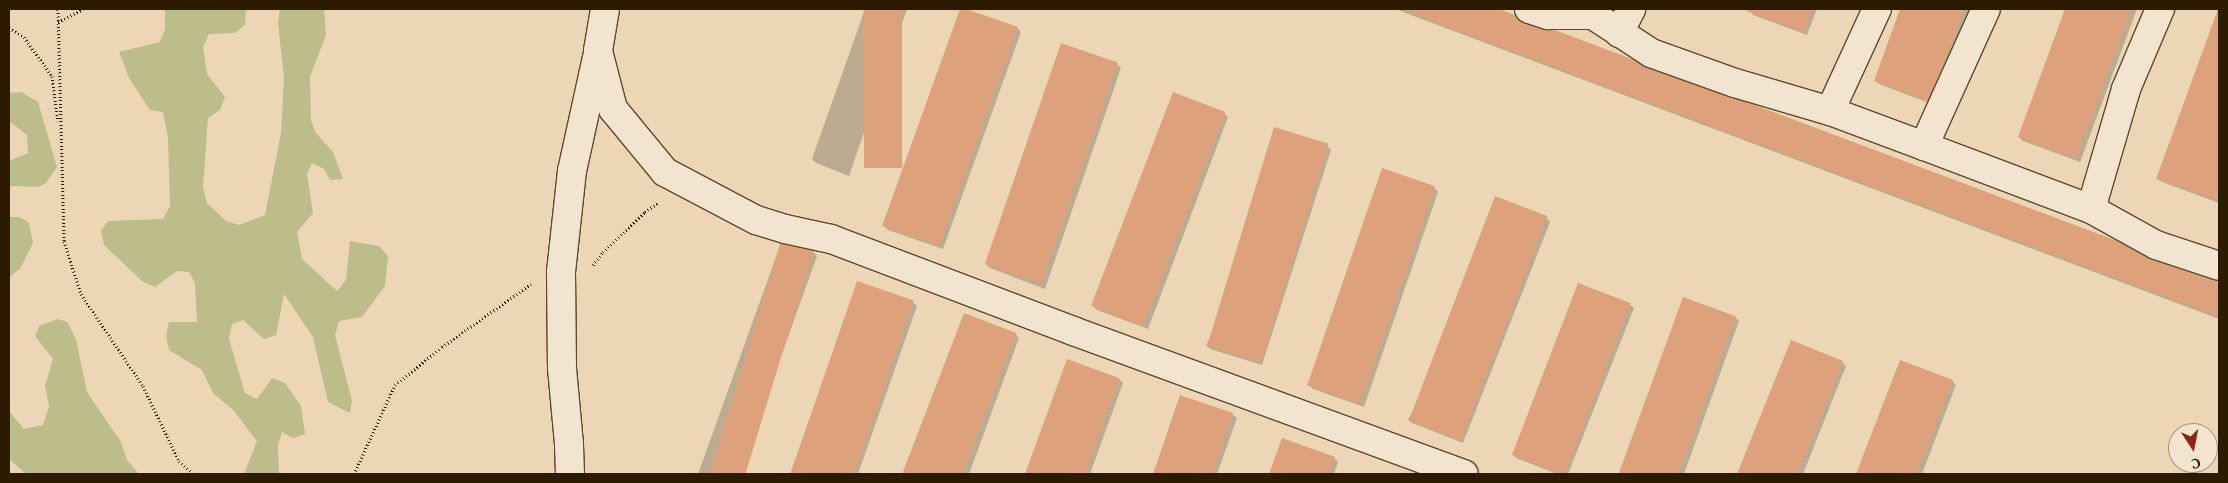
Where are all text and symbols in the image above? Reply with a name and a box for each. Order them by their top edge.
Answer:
north arrow [2168,423,2218,473]
text: С [2190,452,2202,472]

